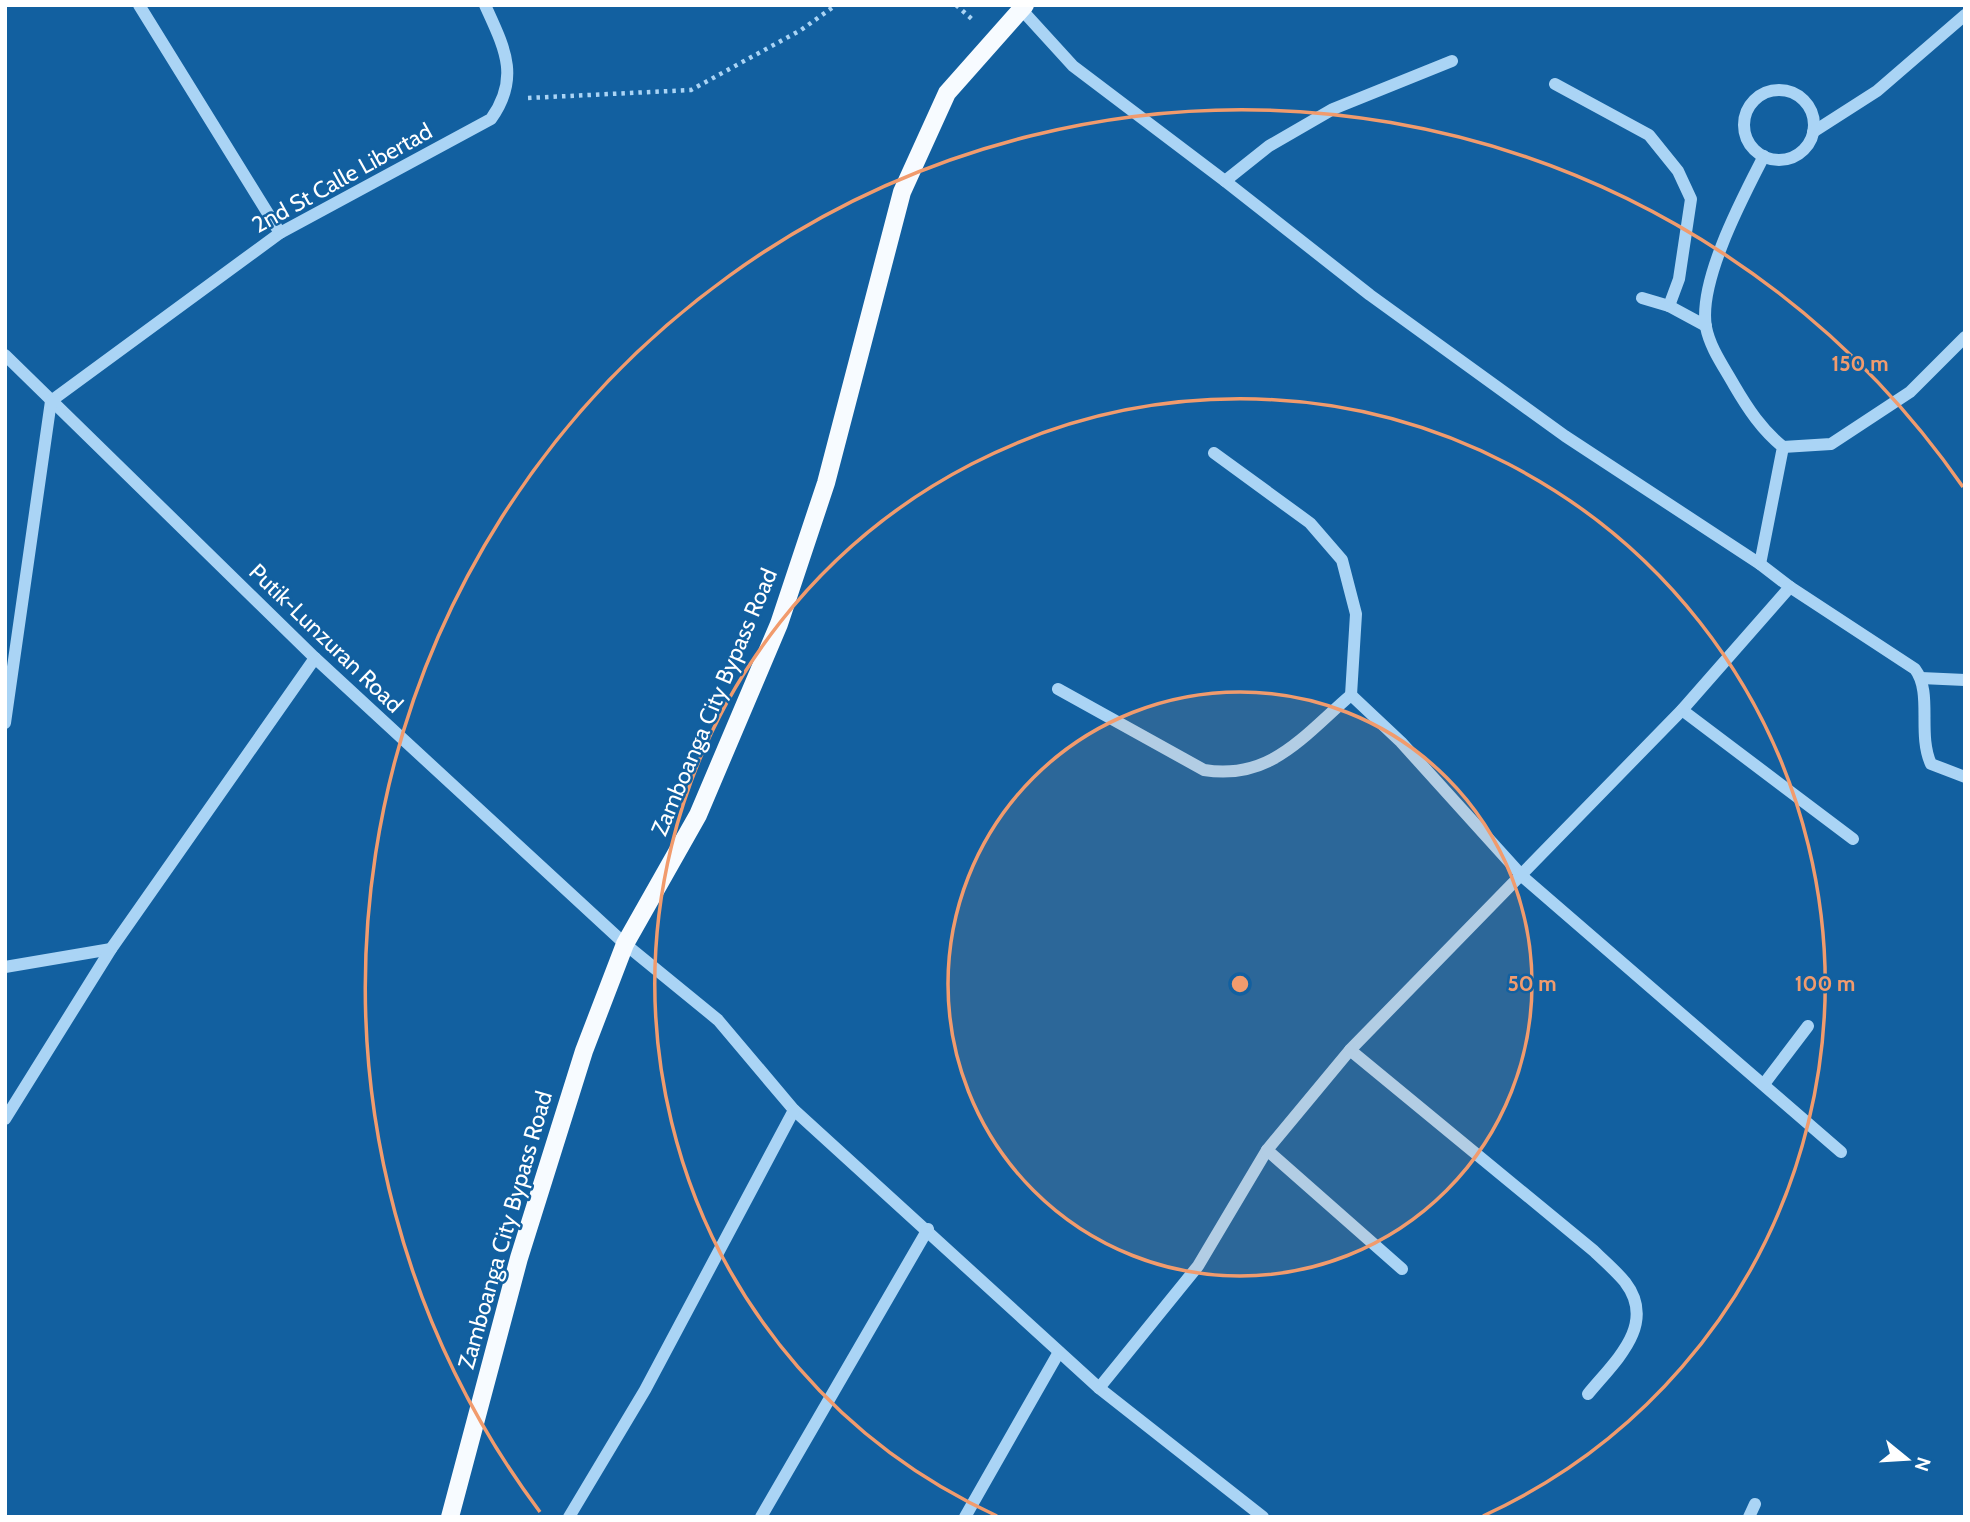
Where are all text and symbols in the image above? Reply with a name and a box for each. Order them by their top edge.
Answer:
street label: 2nd St Calle Libertad [247,117,437,239]
text: 150 m [1832,351,1888,376]
street label: Putik-Lunzuran Road [243,558,409,718]
street label: Zamboanga City Bypass Road [645,564,783,840]
text: 50 m [1507,971,1557,996]
text: 100 m [1795,971,1855,996]
centre of rings [1228,972,1252,996]
street label: Zamboanga City Bypass Road [452,1088,558,1372]
north arrow [1872,1424,1942,1494]
text: N [1910,1454,1936,1474]

